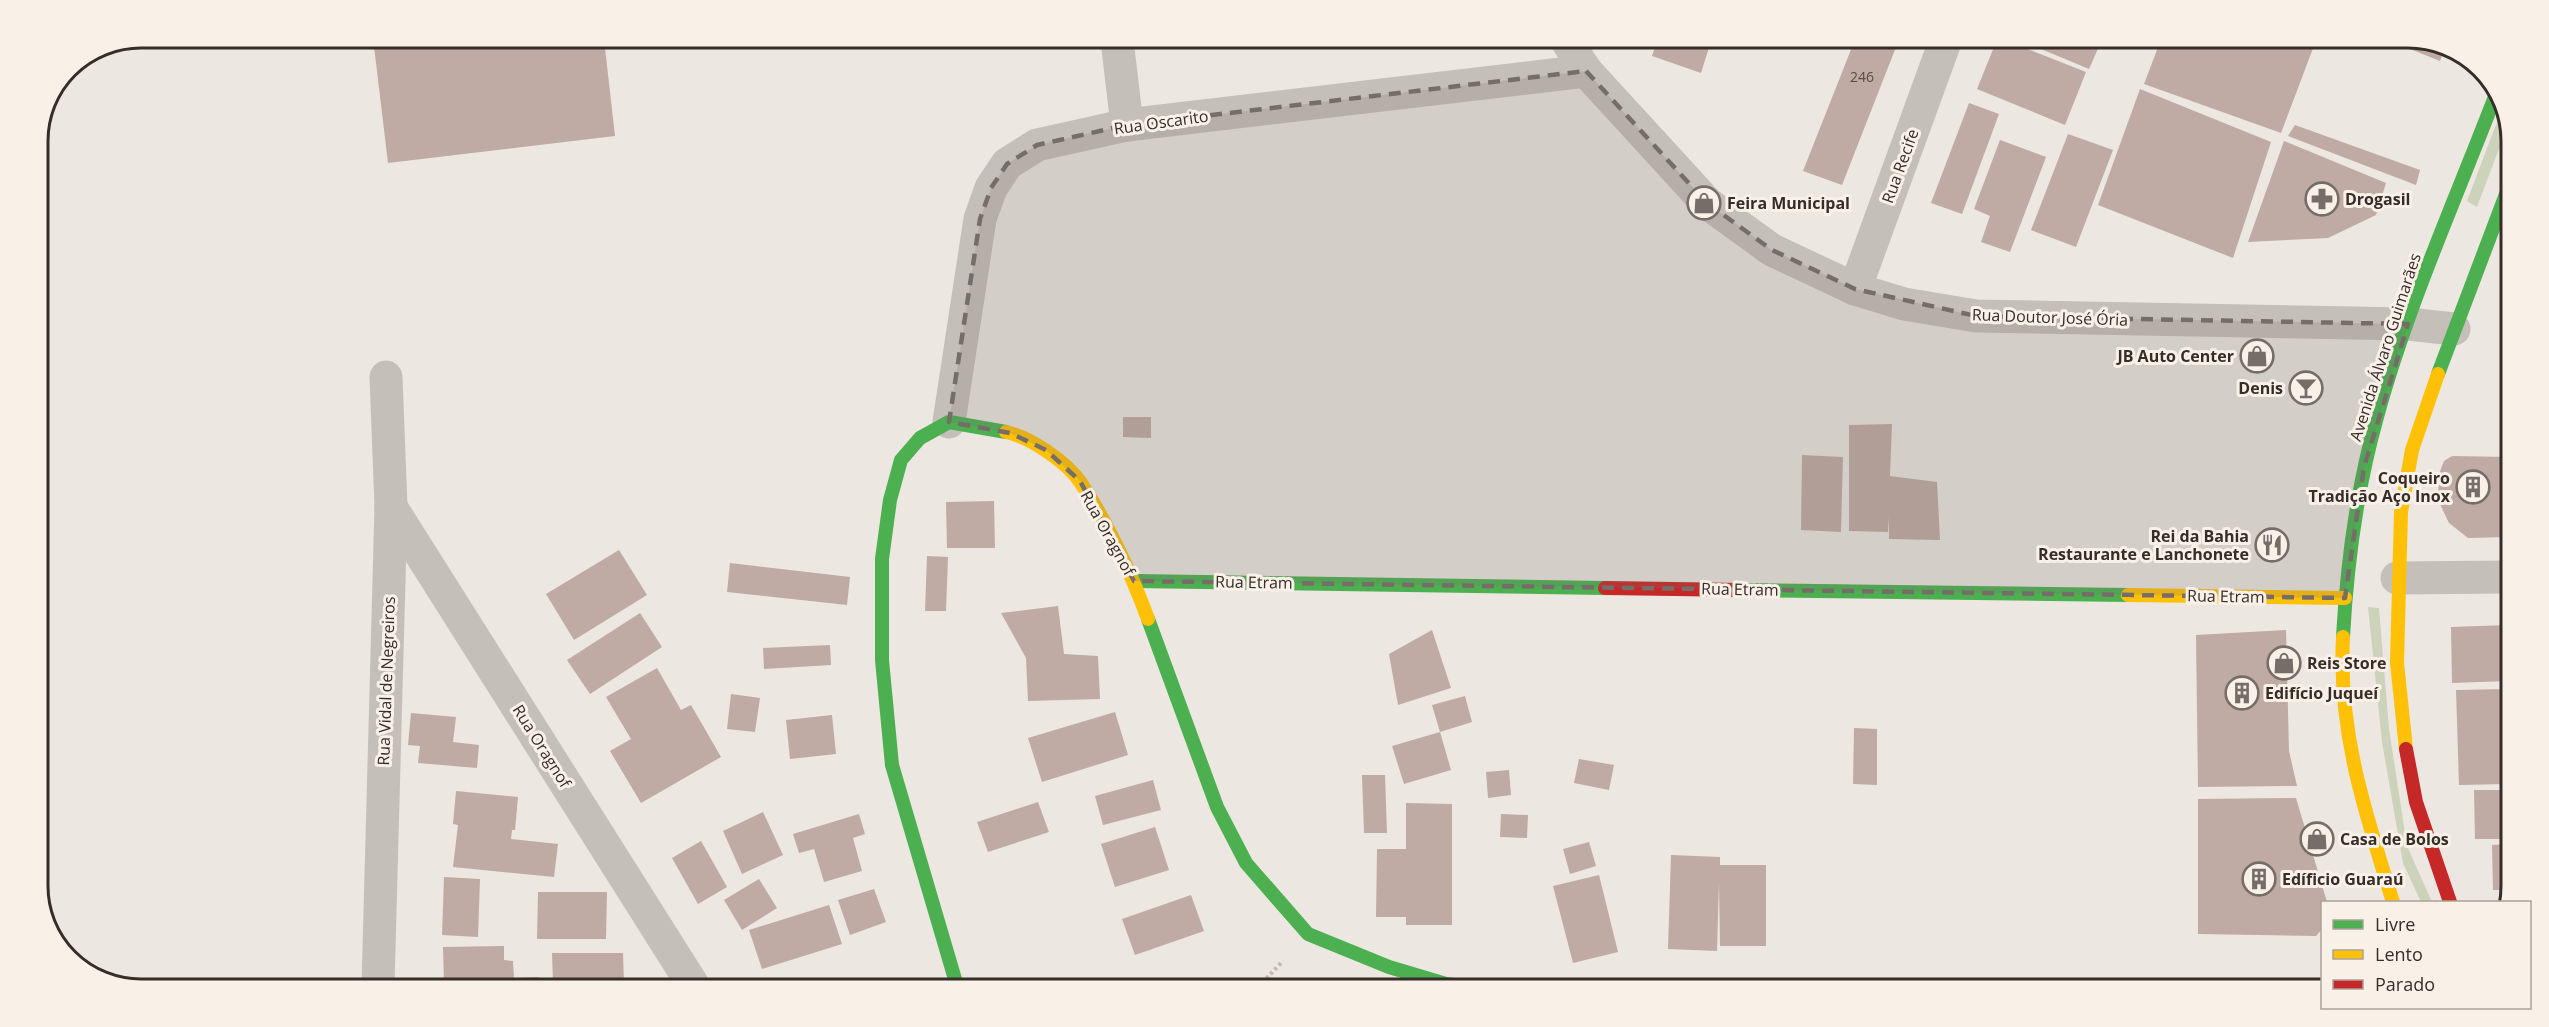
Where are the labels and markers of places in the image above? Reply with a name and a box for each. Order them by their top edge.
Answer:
pharmacy icon: Drogasil [2304,181,2340,217]
shop icon: Feira Municipal [1686,185,1722,221]
place label: Drogasil [2345,188,2410,210]
place label: Feira Municipal [1727,192,1850,214]
shop icon: JB Auto Center [2239,338,2275,374]
place label: JB Auto Center [2115,345,2234,367]
bar icon: Denis [2288,370,2324,406]
place label: Denis [2238,377,2283,399]
place label: Coqueiro Tradição Aço Inox [2309,467,2451,507]
building icon: Coqueiro Tradição Aço Inox [2455,469,2491,505]
place label: Rei da Bahia Restaurante e Lanchonete [2038,525,2249,565]
restaurant icon: Rei da Bahia Restaurante e Lanchonete [2254,527,2290,563]
shop icon: Reis Store [2266,645,2302,681]
place label: Reis Store [2307,652,2386,674]
building icon: Edifício Juqueí [2224,675,2260,711]
place label: Edifício Juqueí [2265,682,2379,704]
shop icon: Casa de Bolos [2299,821,2335,857]
place label: Casa de Bolos [2340,828,2449,850]
building icon: Edíficio Guaraú [2241,861,2277,897]
place label: Edíficio Guaraú [2282,868,2403,890]

